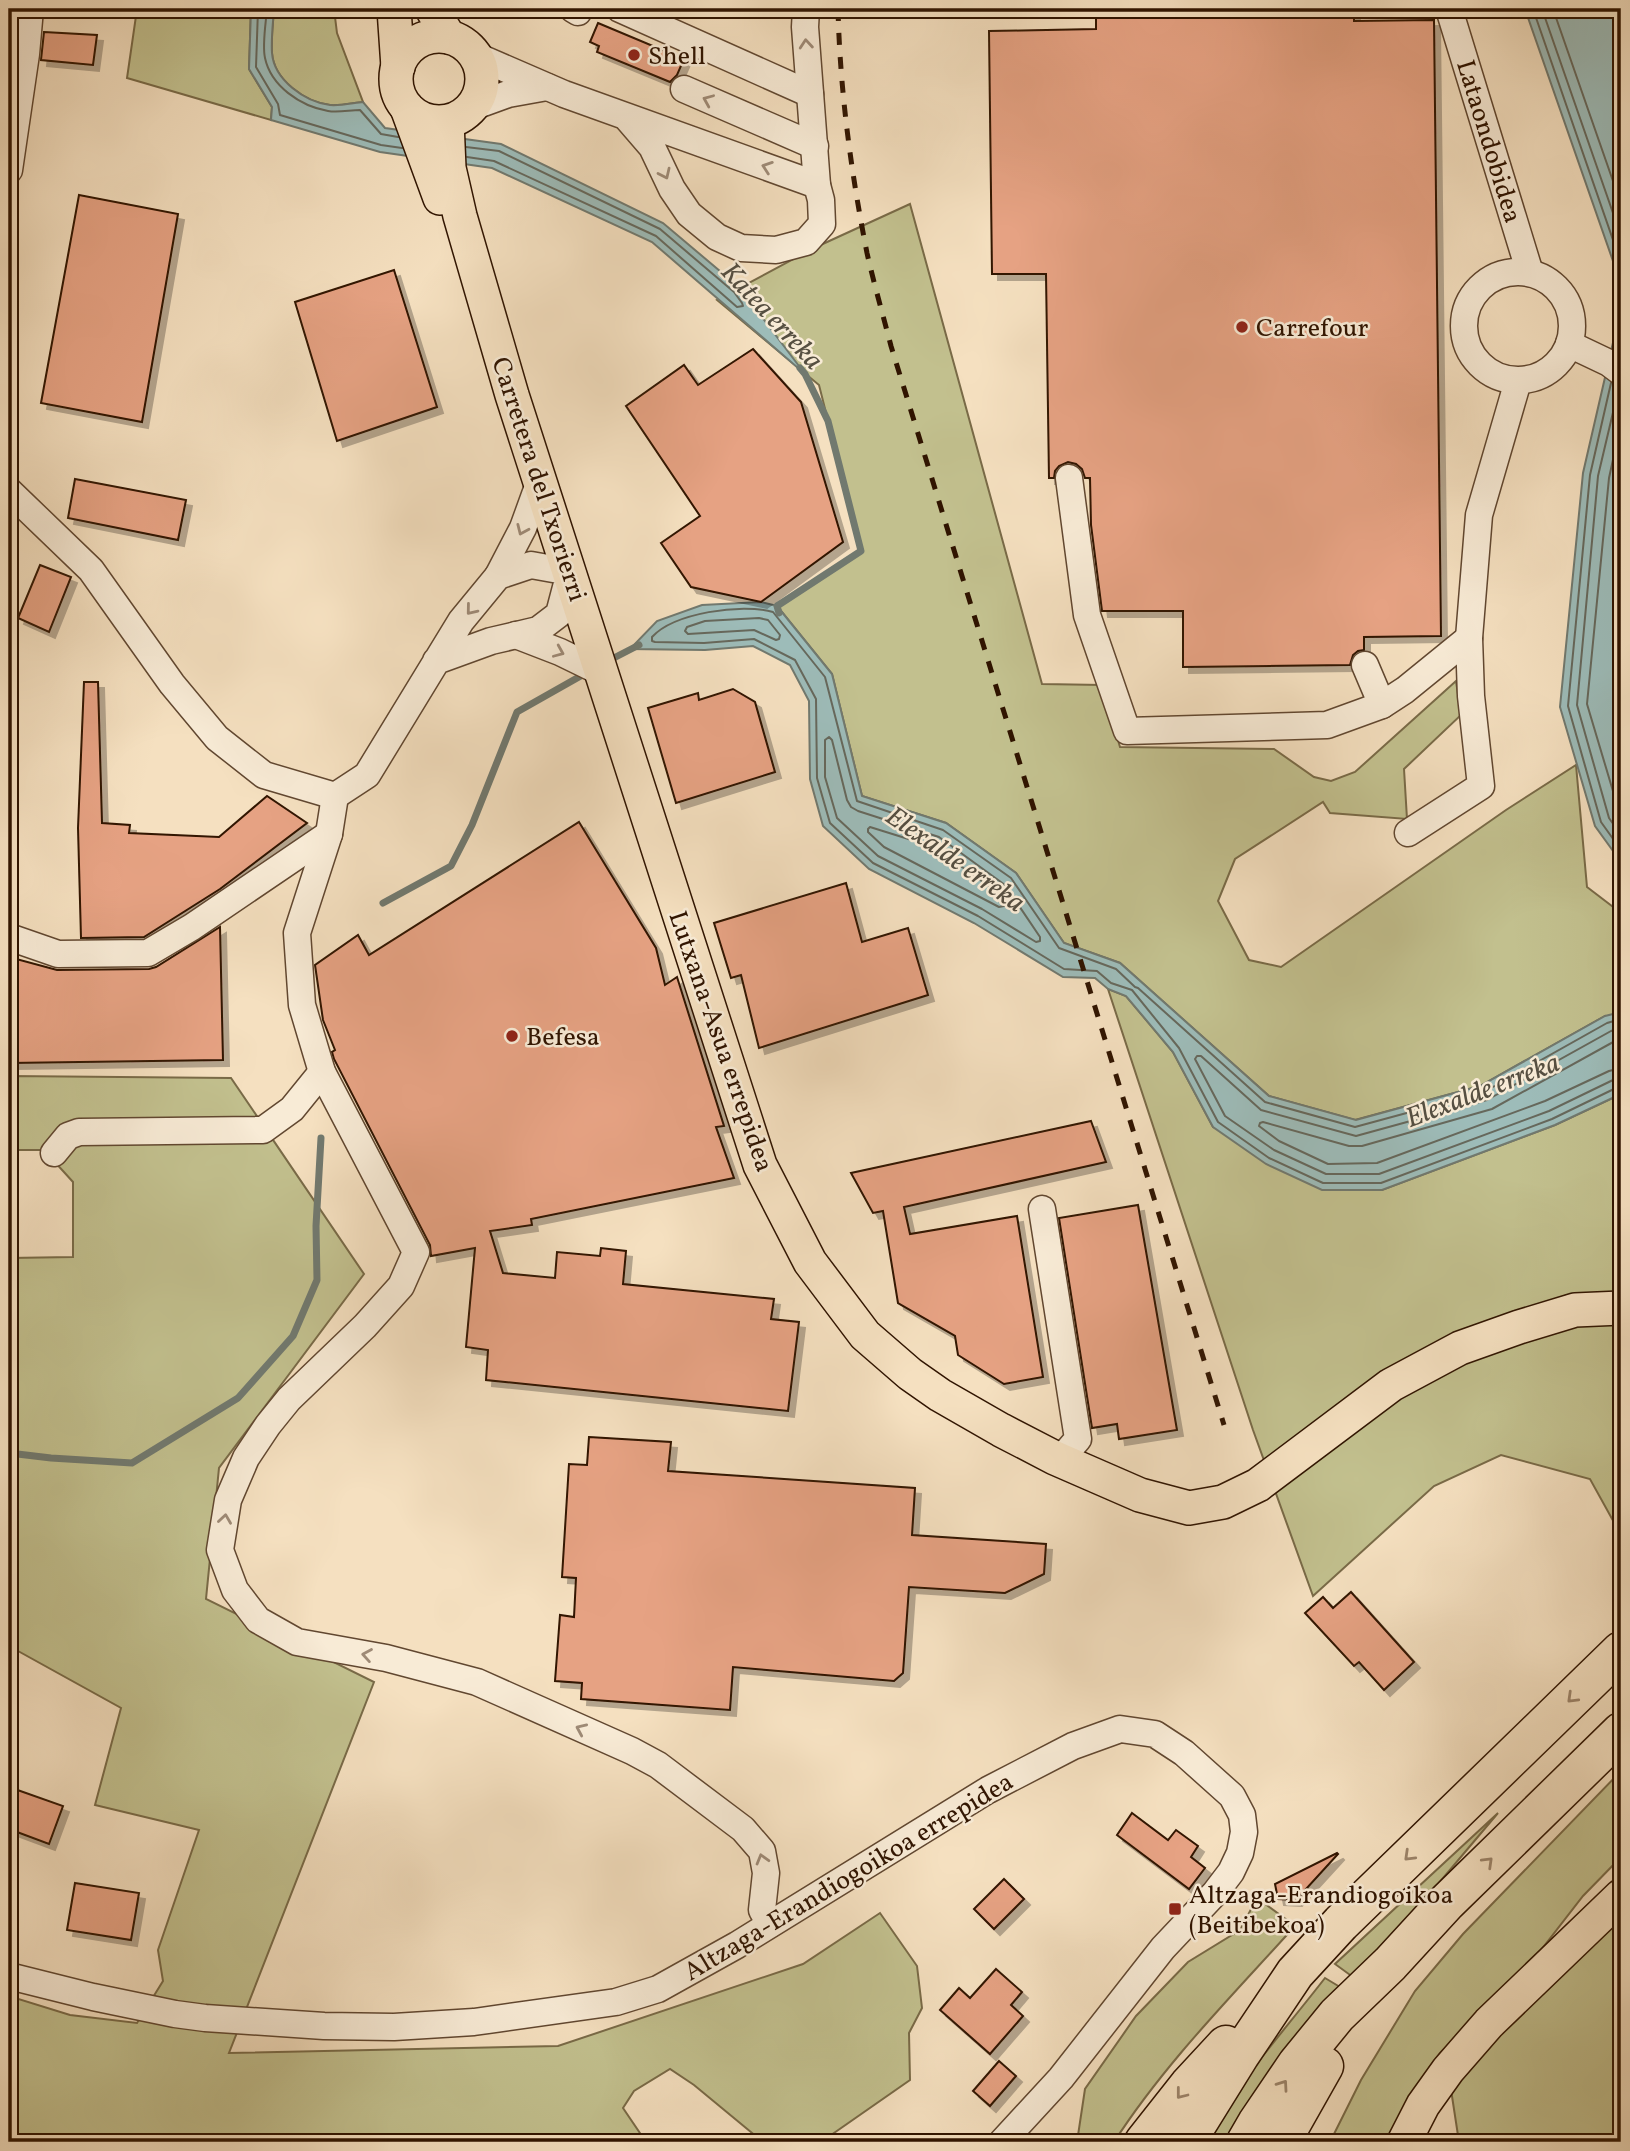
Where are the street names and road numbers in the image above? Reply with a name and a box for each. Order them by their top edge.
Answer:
street label: Lataondobidea [1446,56,1530,228]
street label: Carretera del Txorierri [482,353,595,606]
street label: Lutxana-Asua errepidea [658,906,782,1177]
street label: Altzaga-Erandiogoikoa errepidea [677,1765,1021,1991]

